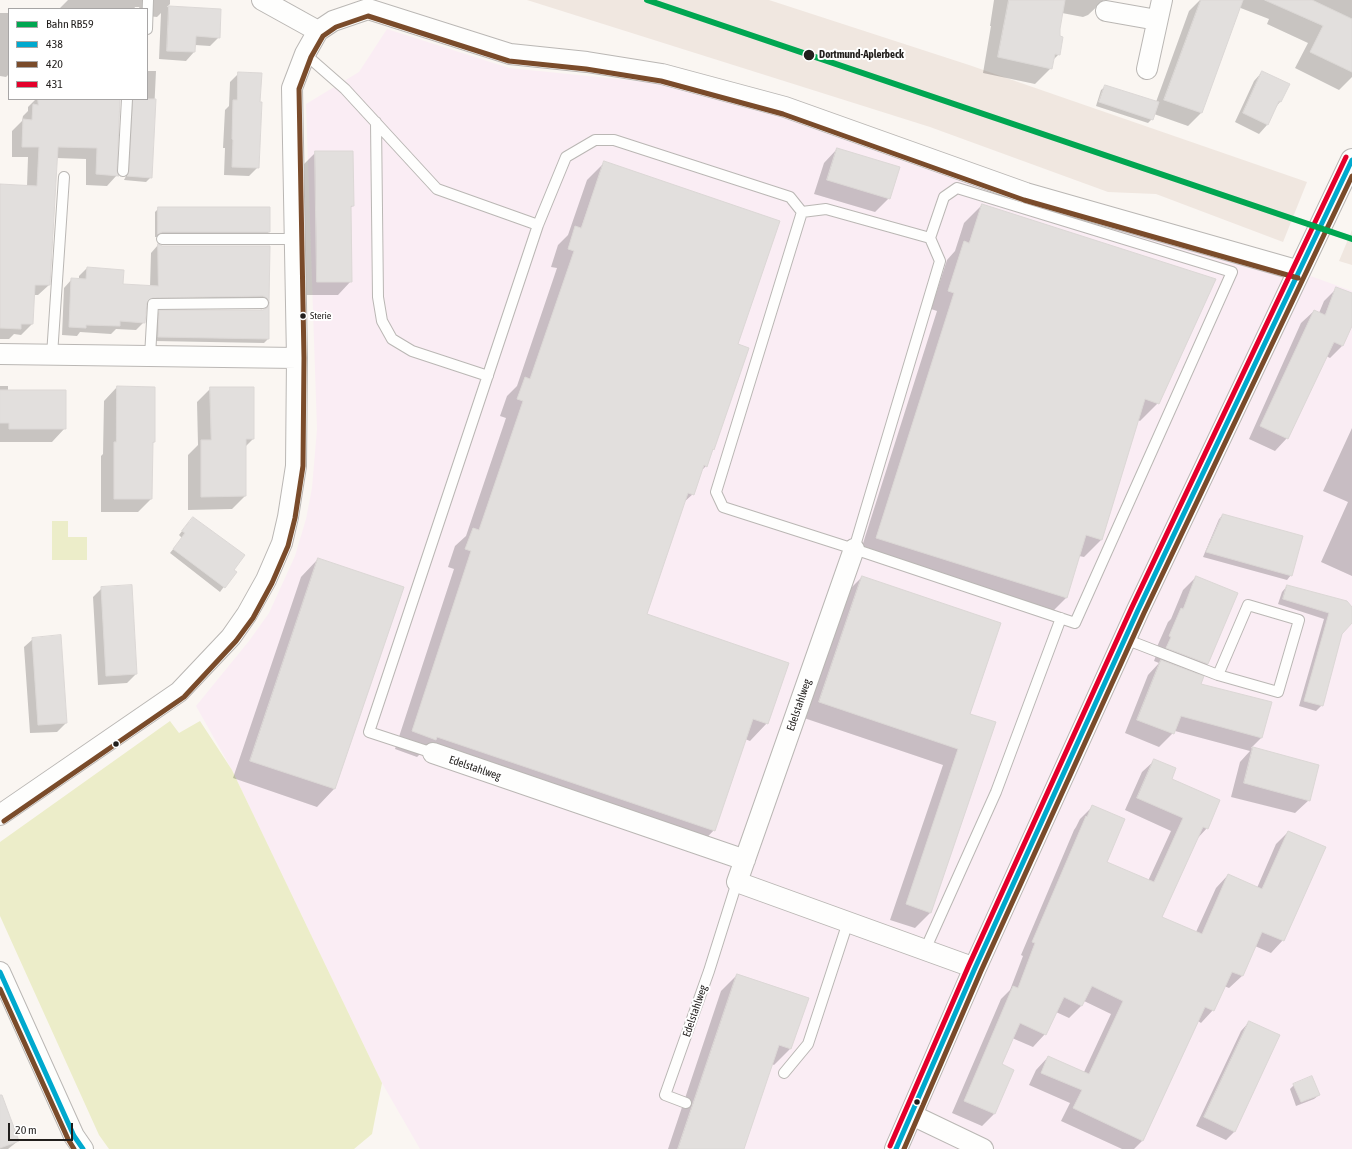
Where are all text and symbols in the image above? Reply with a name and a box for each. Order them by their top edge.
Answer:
legend [8,8,148,100]
text: Bahn RB59 [46,17,94,31]
text: 438 [46,37,63,51]
marker: Dortmund-Aplerbeck [802,48,816,62]
place label: Dortmund-Aplerbeck [819,48,904,62]
text: 420 [46,57,63,71]
text: 431 [46,77,63,91]
place label: Sterie [310,310,331,322]
marker: Sterie [298,311,308,321]
street label: Edelstahlweg [784,677,814,733]
unlabelled marker [111,739,121,749]
street label: Edelstahlweg [447,753,503,783]
street label: Edelstahlweg [680,983,710,1039]
unlabelled marker [912,1097,922,1107]
scale bar [10,1115,75,1141]
text: 20 m [15,1123,37,1137]

